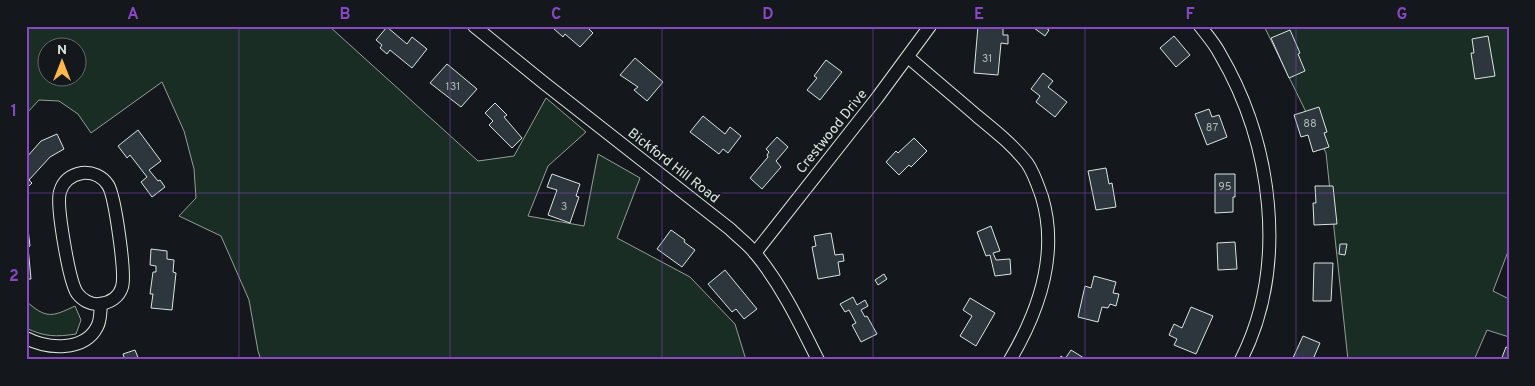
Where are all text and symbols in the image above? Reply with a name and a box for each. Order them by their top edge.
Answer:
text: A [127,5,139,25]
text: B [339,5,351,25]
text: C [551,5,561,25]
text: D [762,5,774,25]
text: E [974,5,984,25]
text: F [1185,5,1195,25]
text: G [1397,5,1407,25]
north arrow [38,38,88,88]
text: N [57,42,67,59]
house number: 31 [982,52,992,66]
house number: 131 [446,80,460,94]
street label: Crestwood Drive [793,86,871,177]
text: 1 [11,102,17,122]
house number: 88 [1303,117,1317,131]
house number: 87 [1206,121,1218,135]
street label: Bickford Hill Road [624,125,722,207]
house number: 95 [1218,180,1232,194]
house number: 3 [561,200,567,214]
text: 2 [9,267,19,287]

